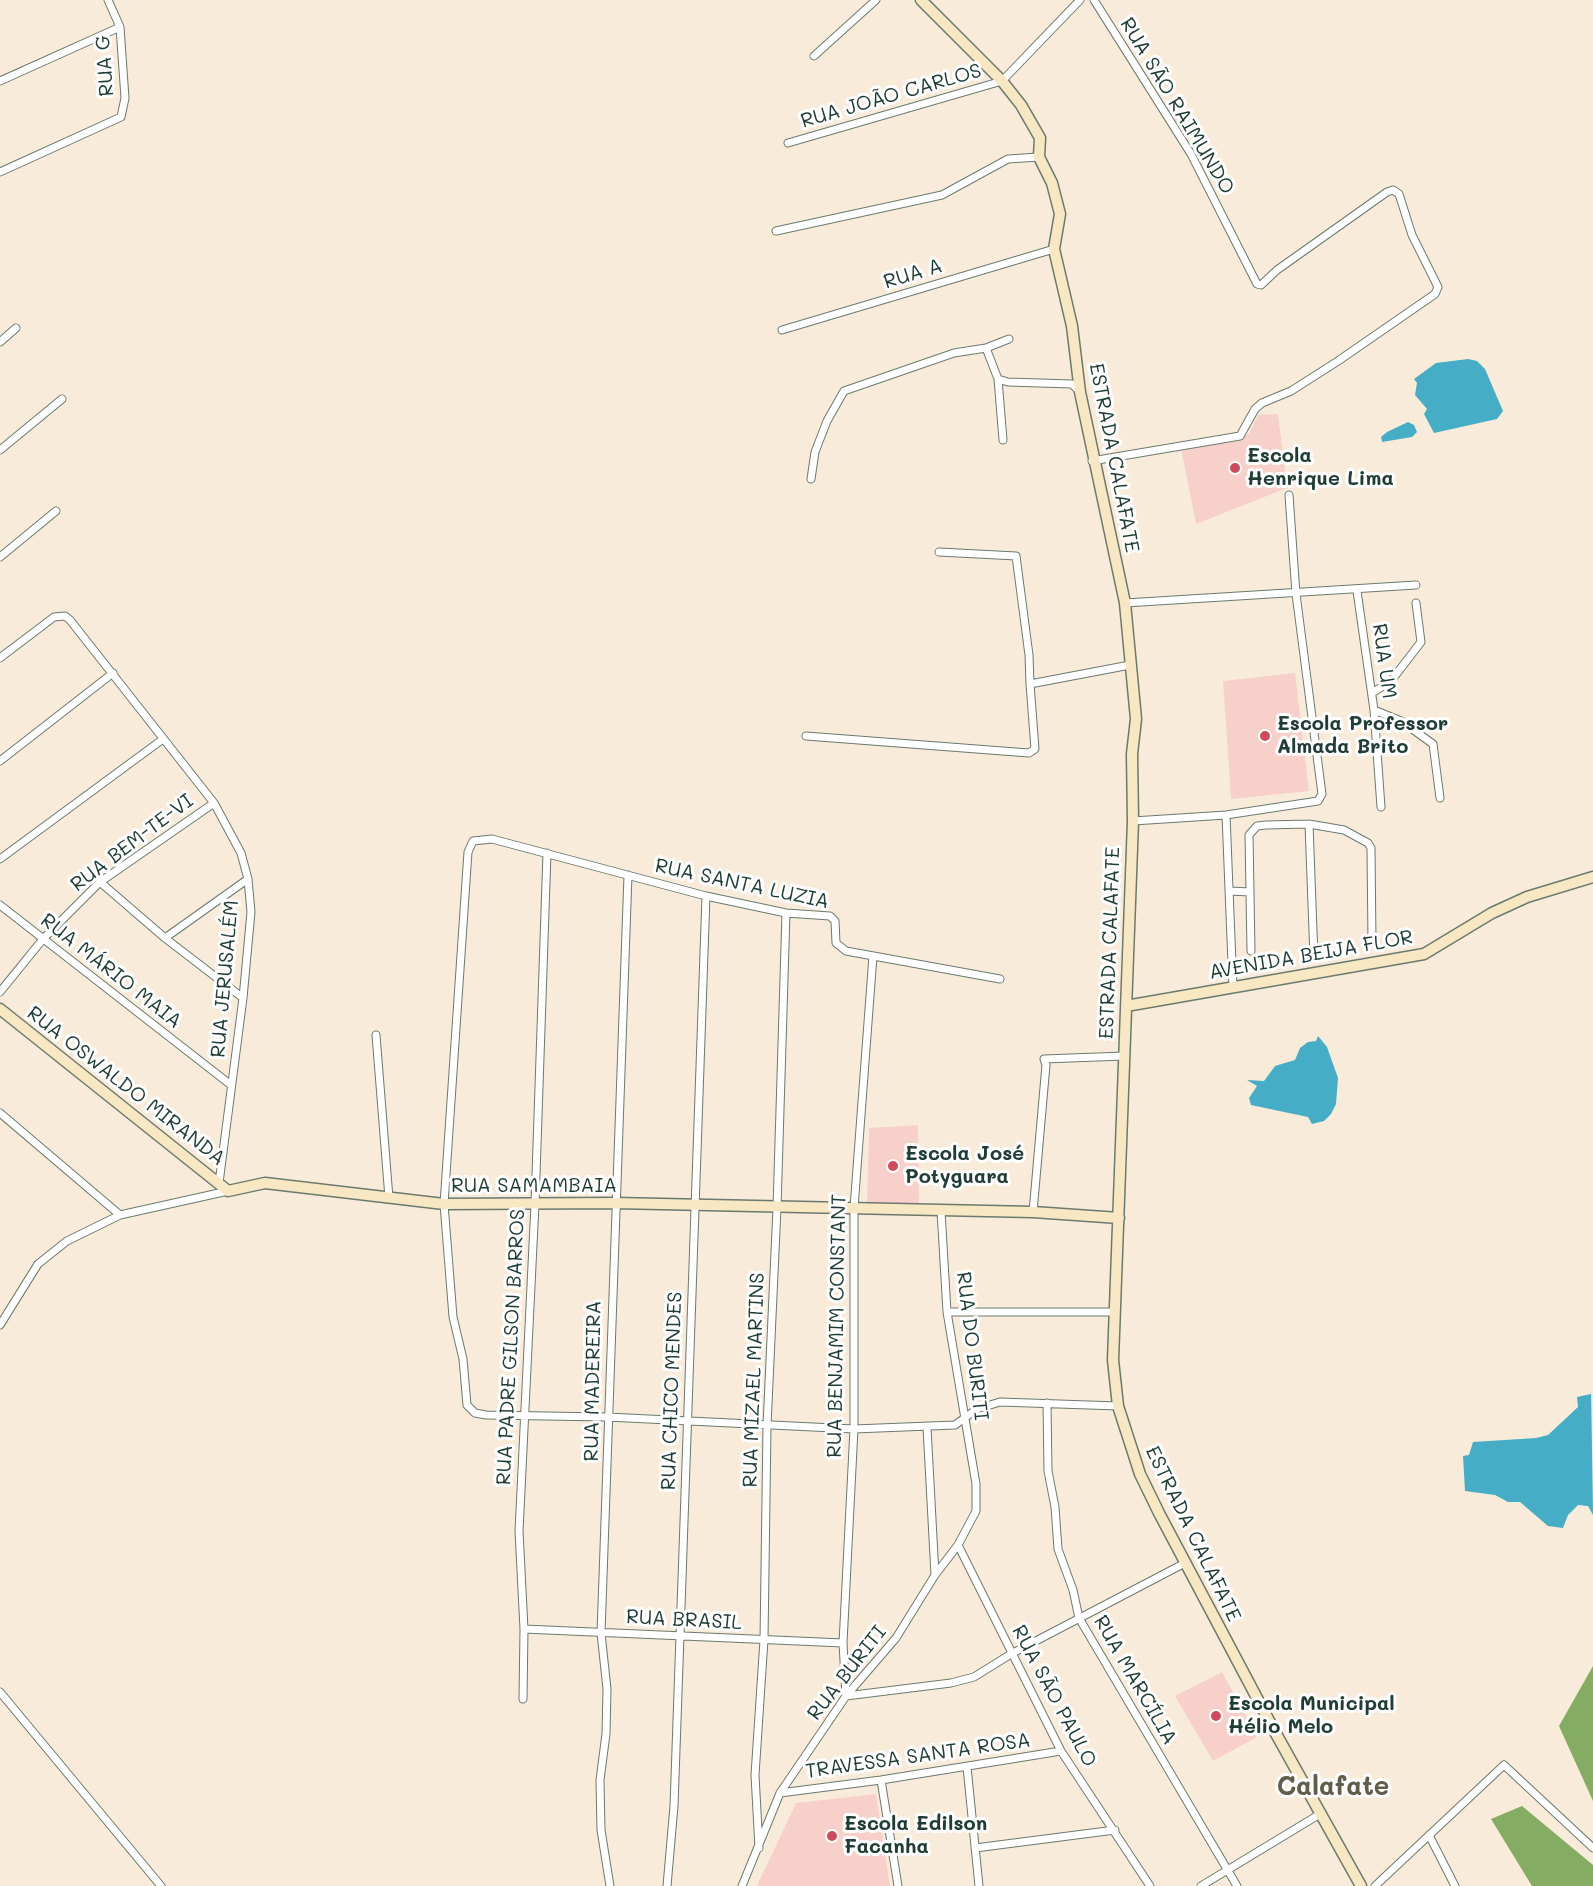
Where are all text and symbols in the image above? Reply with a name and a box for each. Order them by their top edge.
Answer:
street label: RUA SÃO RAIMUNDO [1115,13,1239,199]
street label: RUA G [91,35,119,97]
street label: RUA JOÃO CARLOS [798,59,984,133]
street label: RUA A [881,254,945,294]
street label: ESTRADA CALAFATE [1084,361,1144,555]
place label: Escola Henrique Lima [1247,444,1394,491]
marker: Escola Henrique Lima [1228,461,1242,475]
street label: RUA UM [1367,622,1401,700]
place label: Escola Professor Almada Brito [1277,712,1448,759]
marker: Escola Professor Almada Brito [1258,729,1272,743]
street label: RUA BEM-TE-VI [66,789,198,897]
street label: ESTRADA CALAFATE [1095,846,1125,1040]
street label: RUA SANTA LUZIA [653,854,831,914]
street label: RUA JERUSALÉM [206,899,244,1059]
street label: RUA MÁRIO MAIA [36,908,186,1034]
street label: AVENIDA BEIJA FLOR [1207,925,1415,985]
street label: RUA OSWALDO MIRANDA [22,1001,230,1171]
place label: Escola José Potyguara [905,1142,1024,1189]
marker: Escola José Potyguara [886,1159,900,1173]
street label: RUA SAMAMBAIA [451,1174,617,1198]
street label: RUA BENJAMIM CONSTANT [823,1194,851,1458]
street label: RUA PADRE GILSON BARROS [492,1208,530,1486]
street label: RUA DO BURITI [951,1270,993,1422]
street label: RUA MIZAEL MARTINS [738,1272,770,1488]
street label: RUA CHICO MENDES [657,1291,687,1491]
street label: RUA MADEREIRA [580,1300,606,1462]
street label: ESTRADA CALAFATE [1140,1442,1246,1626]
street label: RUA BRASIL [625,1605,743,1635]
street label: RUA MARCÍLIA [1088,1611,1182,1749]
street label: RUA BURITI [803,1621,891,1725]
street label: RUA SÃO PAULO [1007,1621,1101,1771]
place label: Escola Municipal Hélio Melo [1228,1692,1395,1739]
marker: Escola Municipal Hélio Melo [1209,1709,1223,1723]
street label: TRAVESSA SANTA ROSA [804,1728,1032,1784]
district label: Calafate [1277,1771,1389,1803]
place label: Escola Edilson Facanha [844,1812,987,1859]
marker: Escola Edilson Facanha [825,1829,839,1843]

